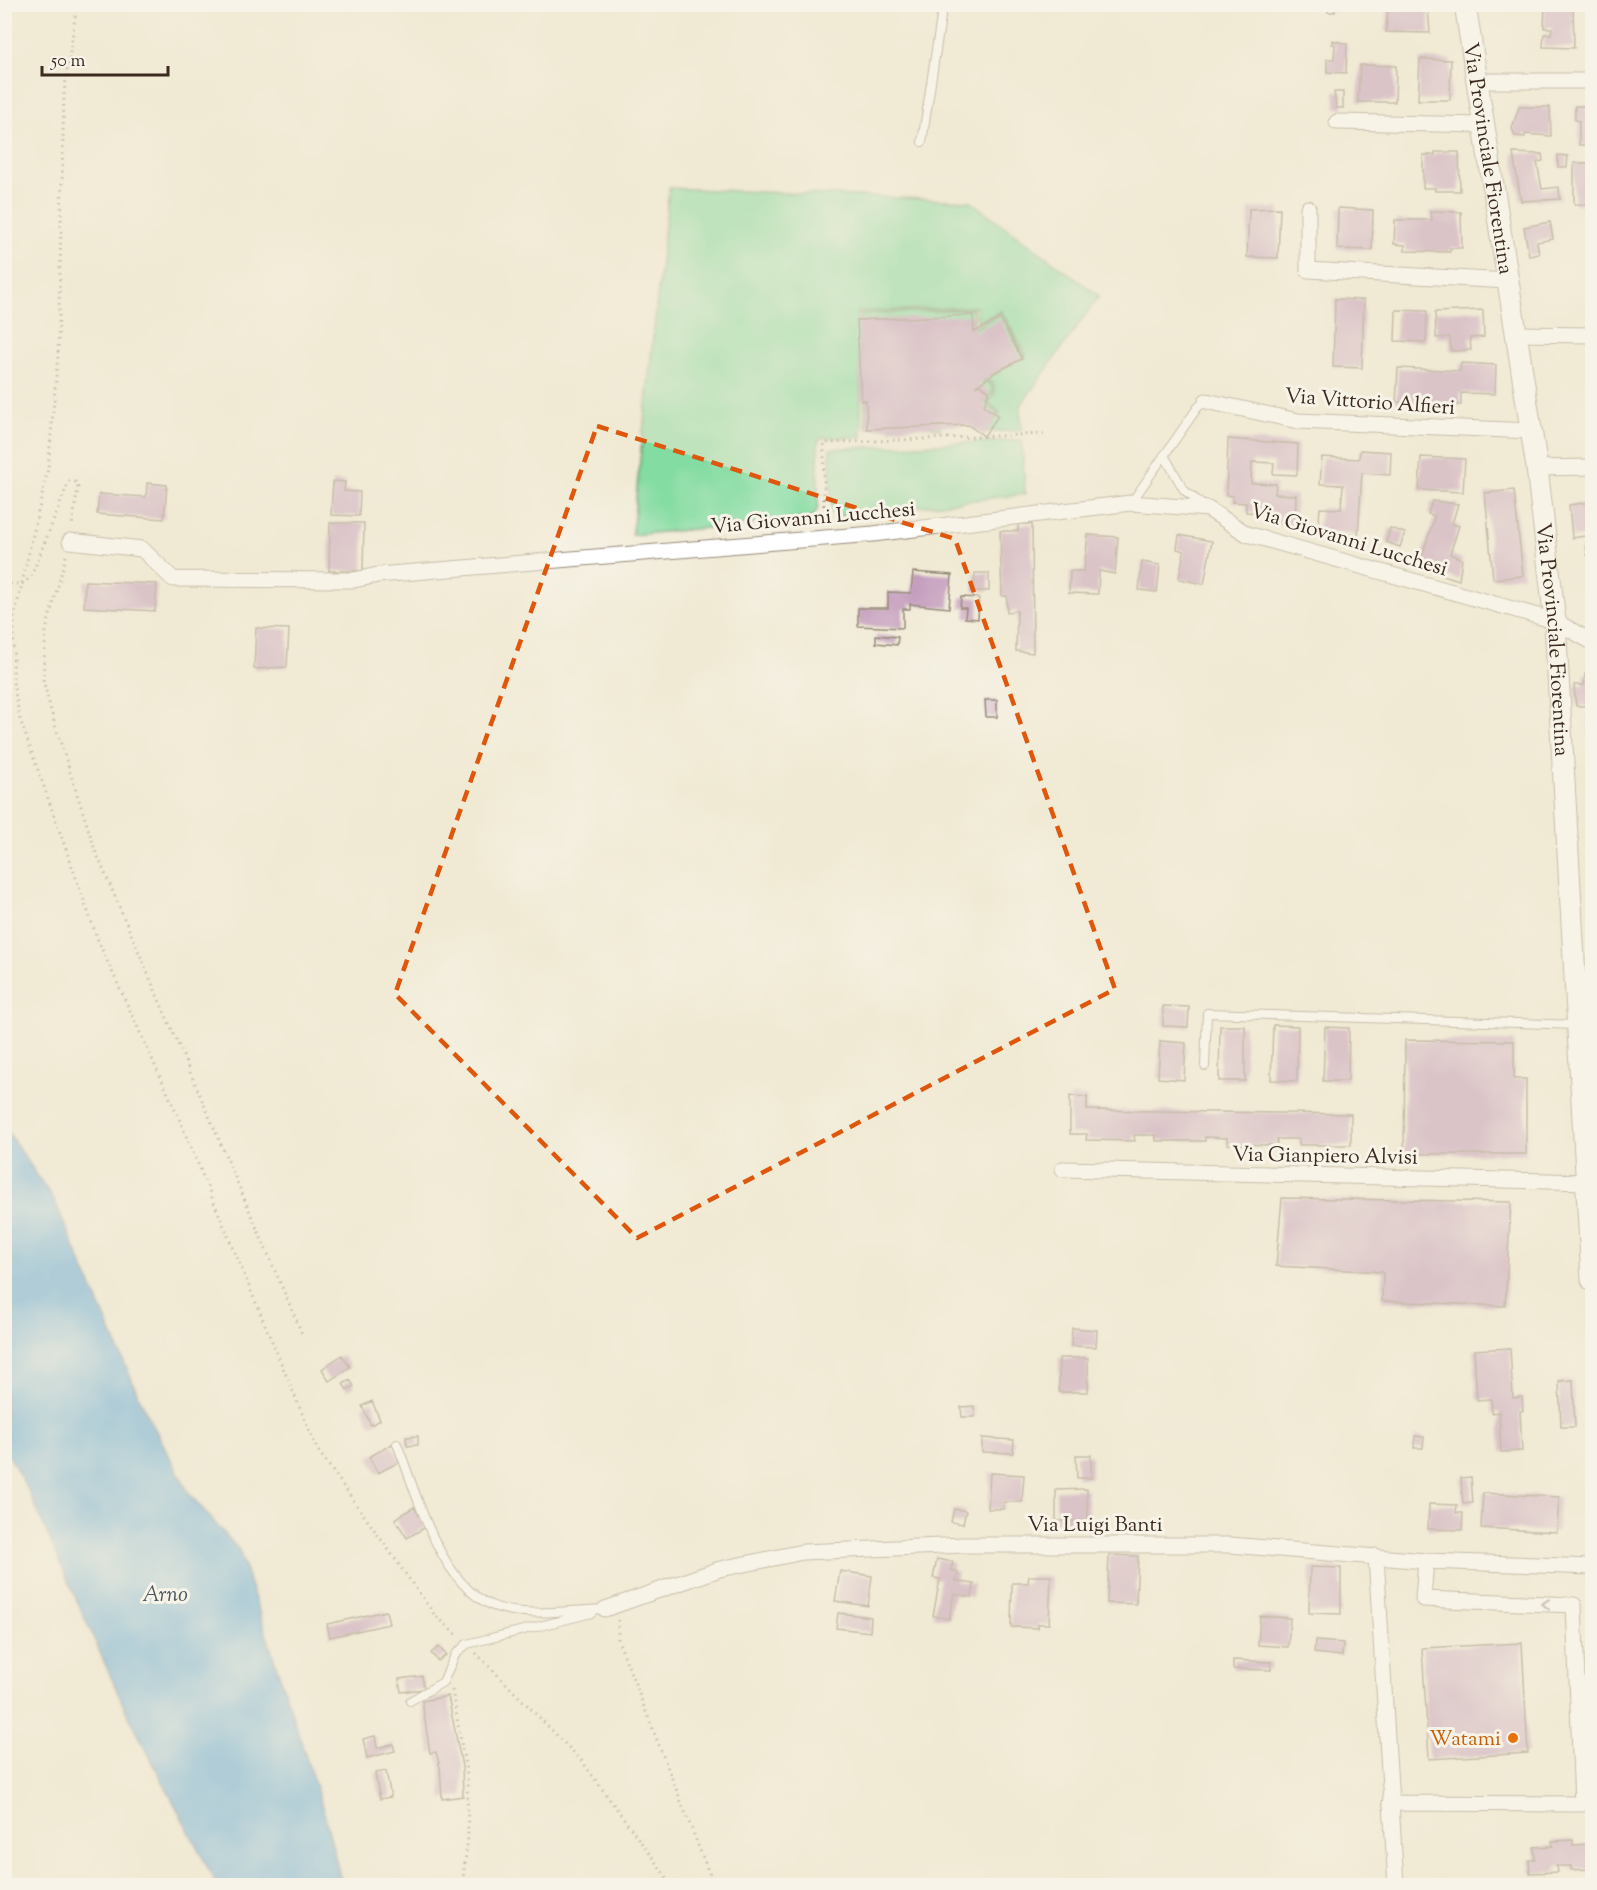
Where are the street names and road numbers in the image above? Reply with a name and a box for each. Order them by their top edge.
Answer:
street label: Via Provinciale Fiorentina [1454,40,1520,277]
street label: Via Vittorio Alfieri [1284,382,1456,424]
street label: Via Giovanni Lucchesi [710,495,917,543]
street label: Via Giovanni Lucchesi [1246,497,1451,585]
street label: Via Provinciale Fiorentina [1527,521,1576,758]
street label: Via Gianpiero Alvisi [1232,1140,1418,1174]
street label: Via Luigi Banti [1027,1511,1163,1541]

